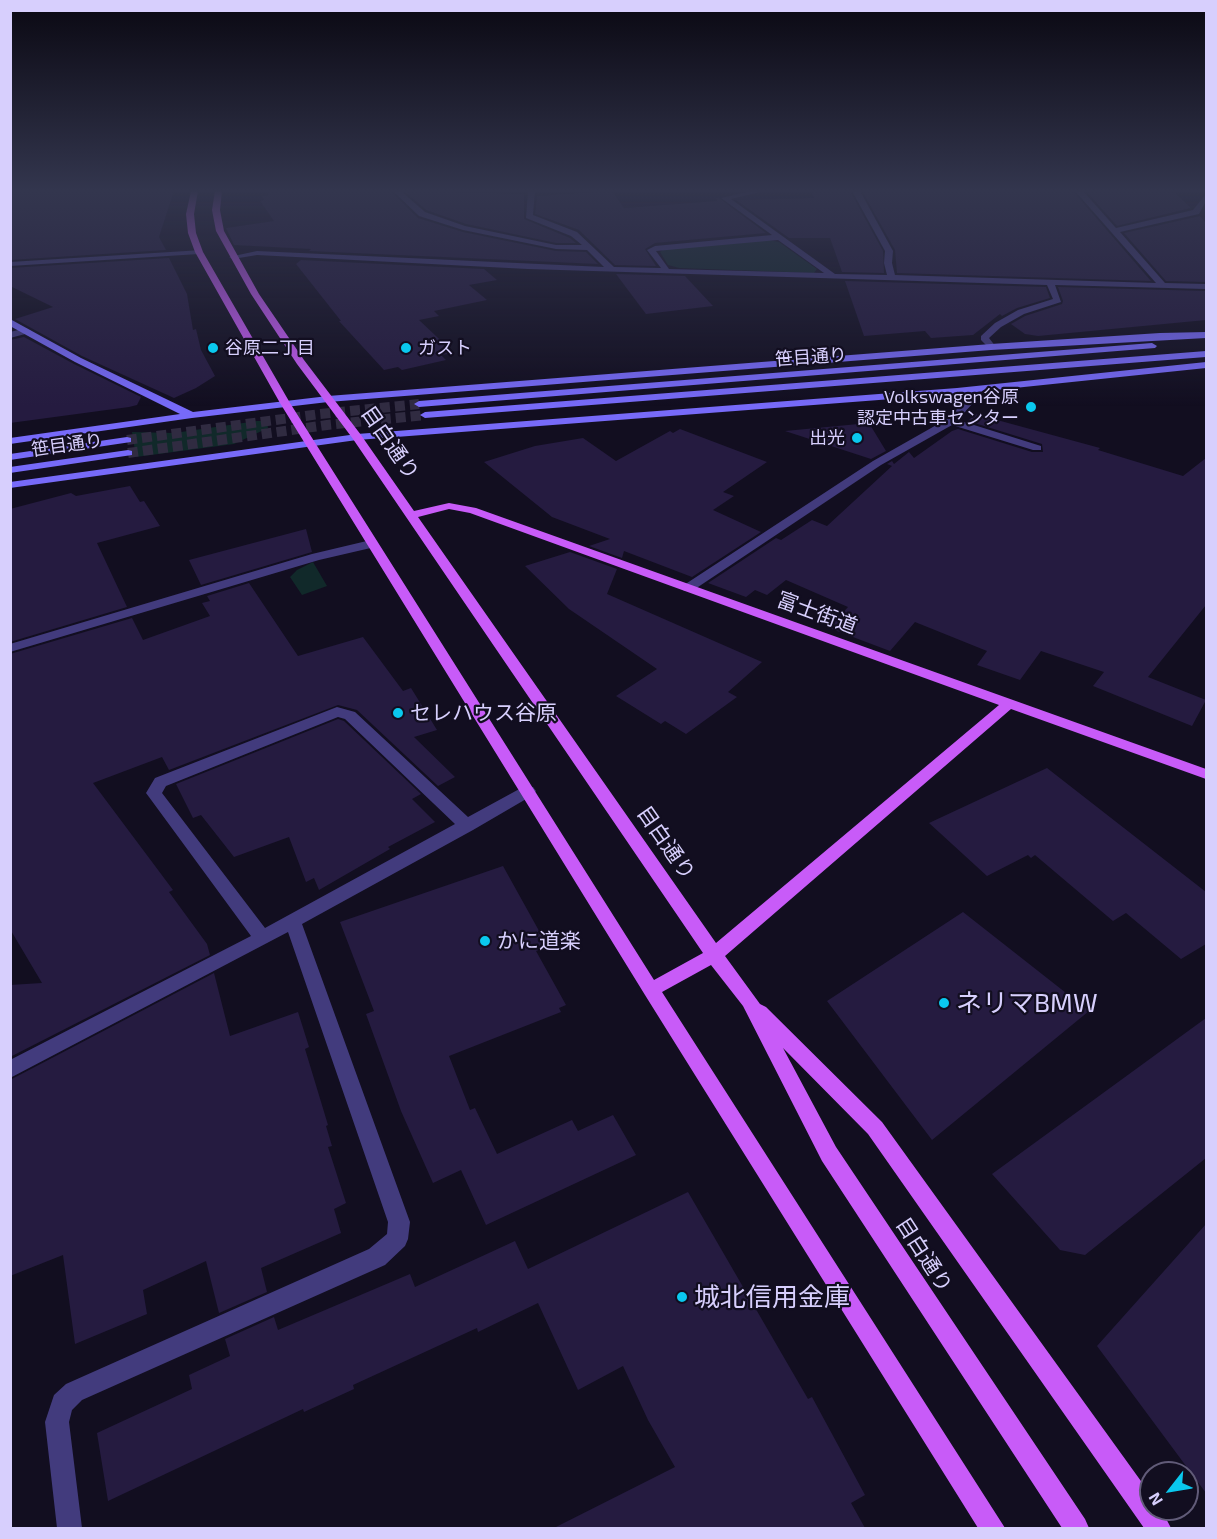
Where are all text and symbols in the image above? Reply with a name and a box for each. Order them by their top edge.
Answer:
place label: 谷原二丁目 [225,337,315,359]
place label: ガスト [418,337,472,359]
marker: 谷原二丁目 [206,341,220,355]
marker: ガスト [399,341,413,355]
street label: 笹目通り [774,344,848,370]
place label: Volkswagen谷原 認定中古車センター [857,386,1019,428]
marker: Volkswagen谷原 認定中古車センター [1024,400,1038,414]
street label: 目白通り [356,401,424,485]
place label: 出光 [809,427,845,449]
street label: 笹目通り [30,429,104,461]
marker: 出光 [850,431,864,445]
street label: 富士街道 [773,587,861,639]
place label: セレハウス谷原 [410,700,557,726]
marker: セレハウス谷原 [391,706,405,720]
street label: 目白通り [632,801,700,885]
place label: かに道楽 [497,928,581,954]
marker: かに道楽 [478,934,492,948]
place label: ネリマBMW [956,987,1098,1019]
marker: ネリマBMW [937,996,951,1010]
street label: 目白通り [891,1213,957,1297]
place label: 城北信用金庫 [694,1281,850,1313]
marker: 城北信用金庫 [675,1290,689,1304]
north arrow [1139,1461,1199,1521]
text: N [1144,1490,1166,1509]

